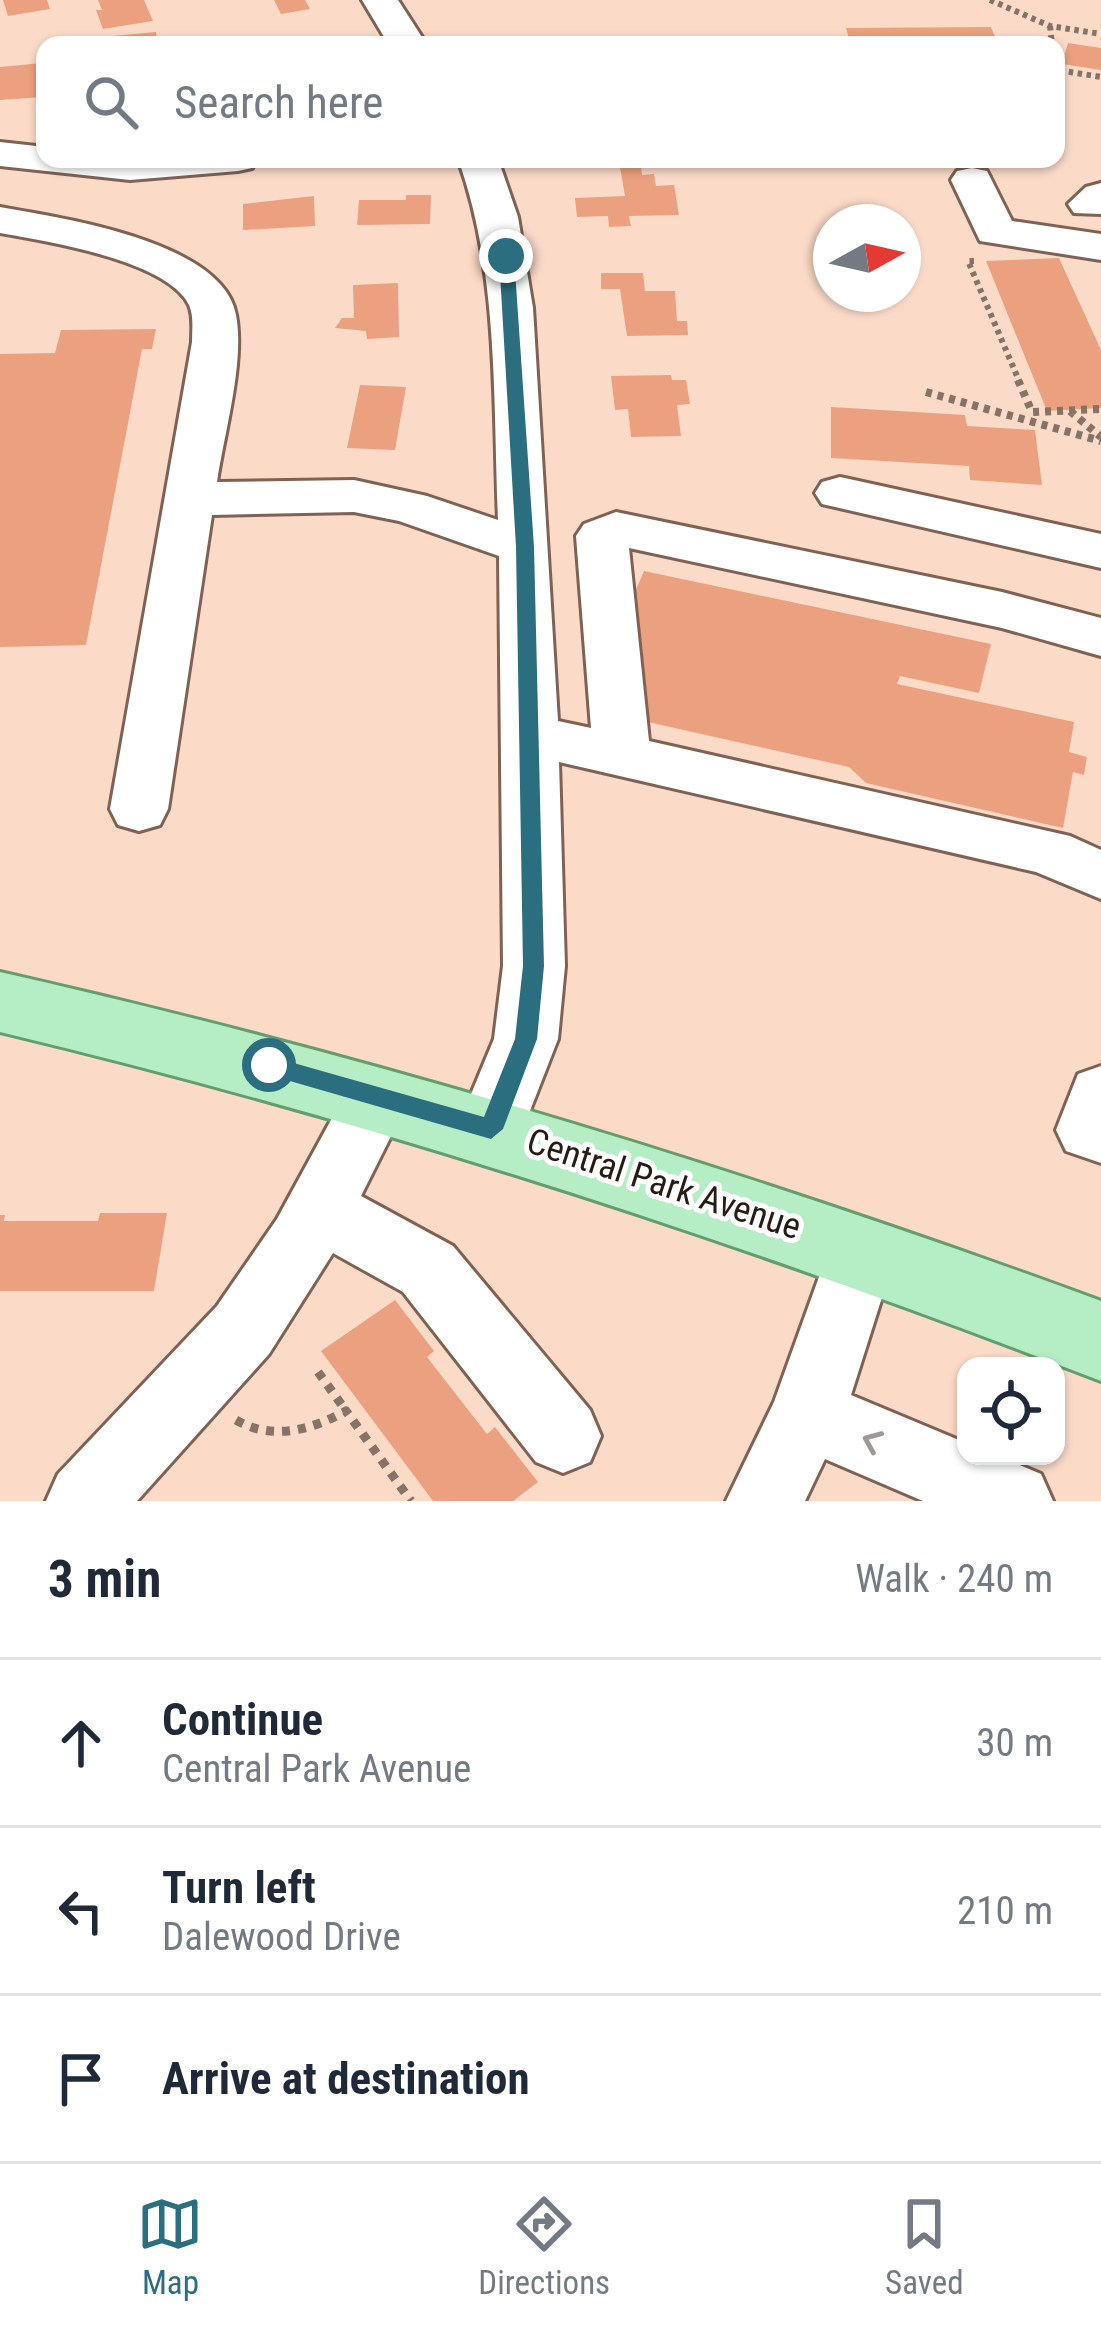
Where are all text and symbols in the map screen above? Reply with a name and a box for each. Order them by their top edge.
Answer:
search box [36,36,1065,168]
icon: search [78,69,144,135]
text: Search here [174,76,383,129]
north arrow [813,204,921,312]
route end [479,229,533,283]
route start [242,1038,296,1092]
street label: Central Park Avenue [522,1120,806,1248]
map controls [957,1357,1065,1465]
button: locate [957,1357,1065,1465]
one-way arrow [863,1431,884,1455]
text: 3 min [48,1550,161,1609]
text: Walk · 240 m [855,1556,1053,1602]
text: Continue [162,1693,323,1746]
icon: ahead [48,1710,114,1776]
text: 30 m [976,1720,1053,1766]
text: Central Park Avenue [162,1746,471,1792]
text: Turn left [162,1861,316,1914]
icon: left [48,1878,114,1944]
text: 210 m [957,1888,1053,1934]
text: Dalewood Drive [162,1914,401,1960]
icon: arrive [48,2046,114,2112]
text: Arrive at destination [162,2052,530,2105]
tab: Map [137,2191,203,2302]
tab: Directions [478,2191,610,2302]
tab: Saved [885,2191,964,2302]

